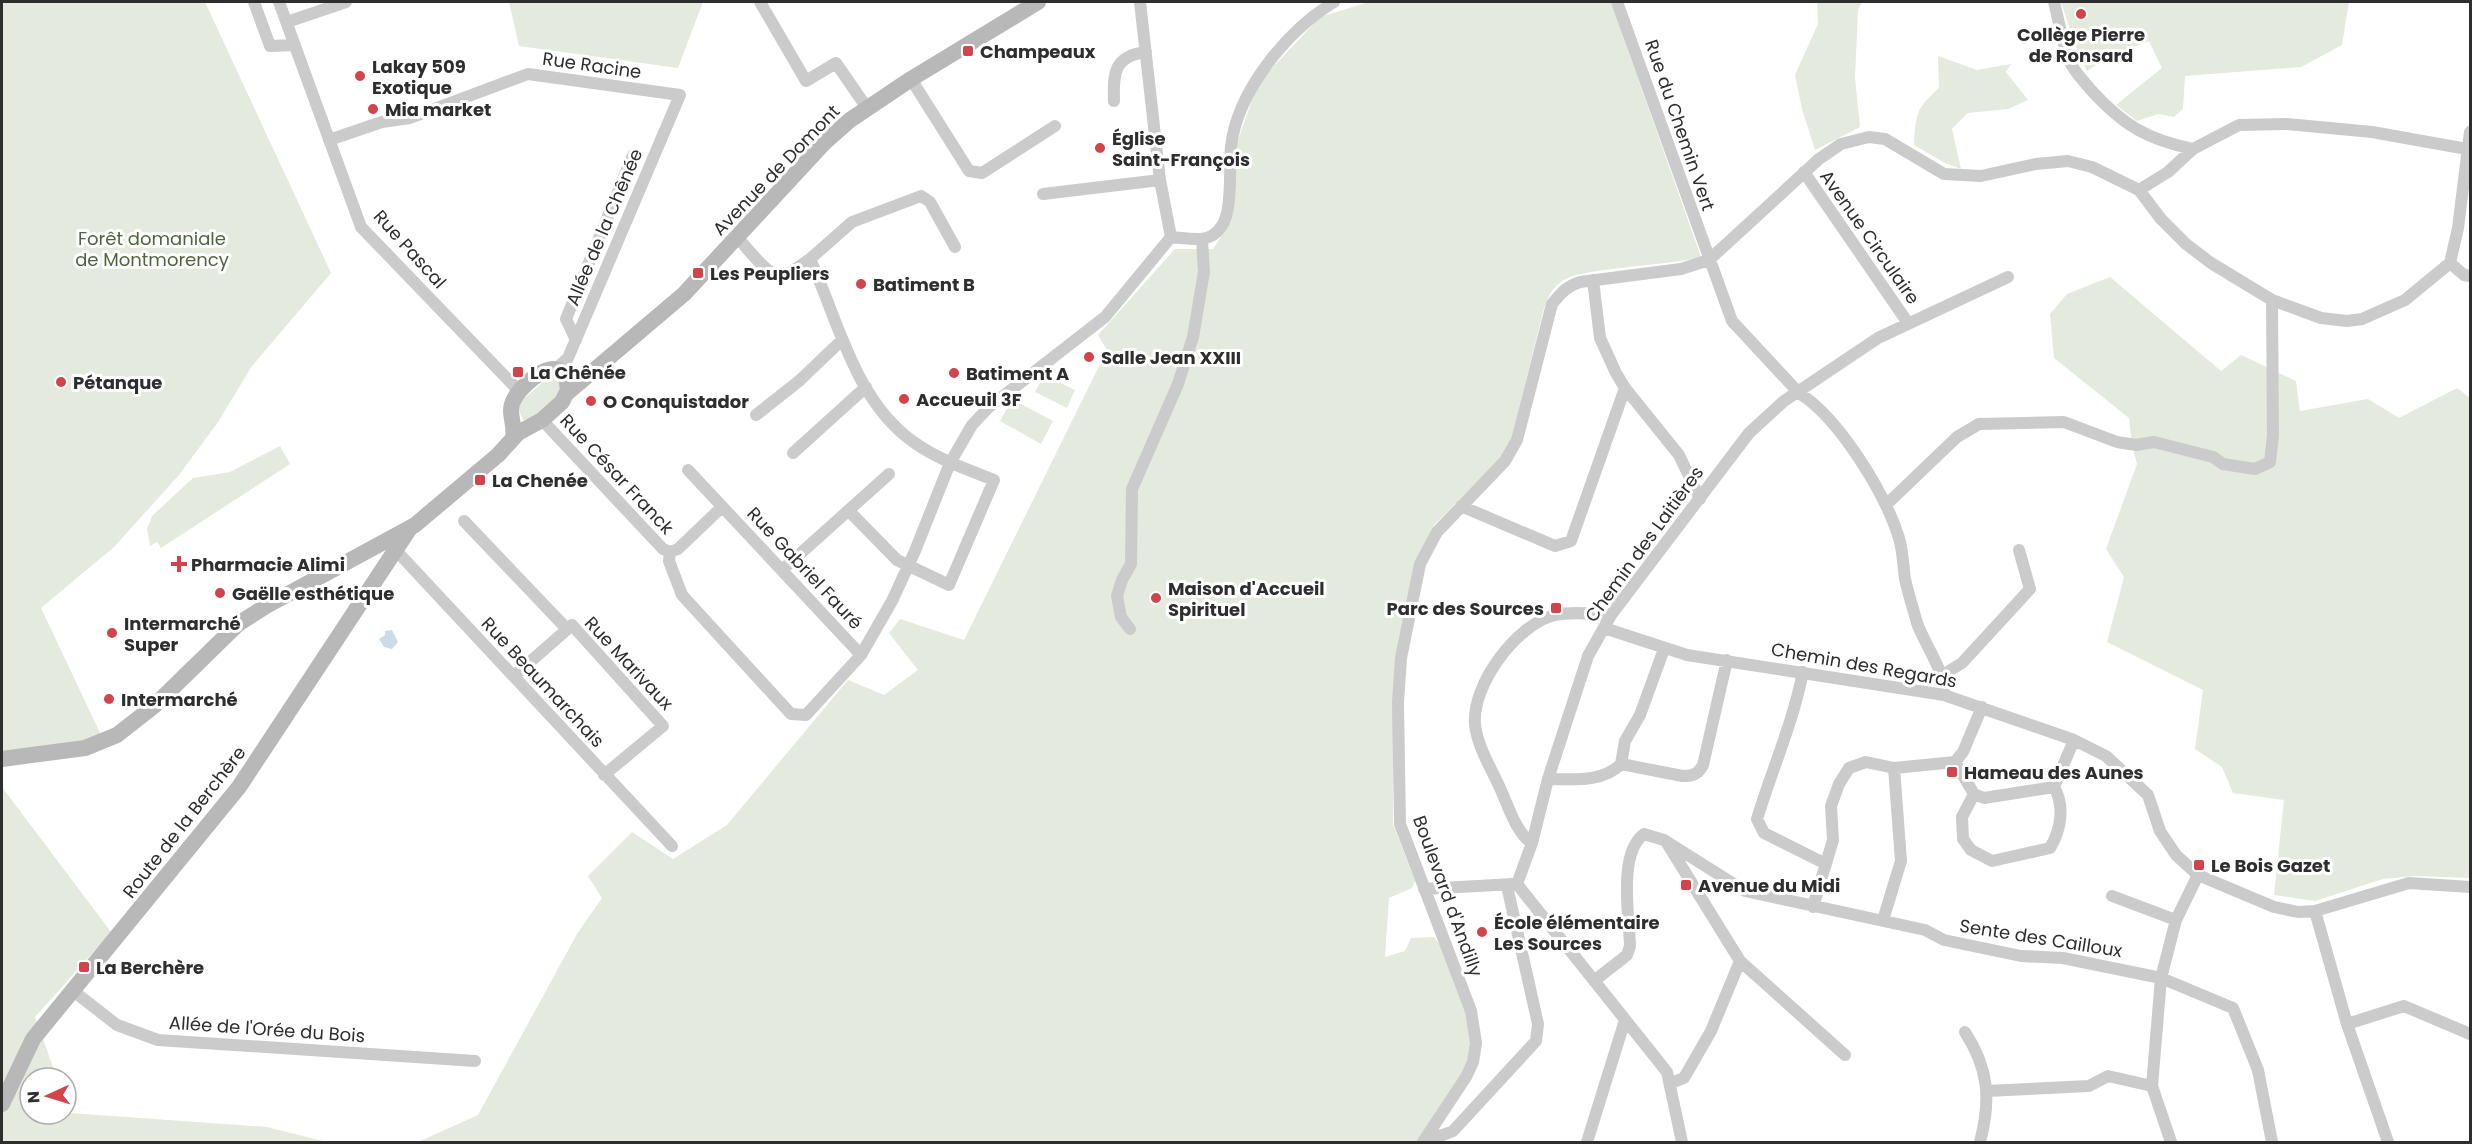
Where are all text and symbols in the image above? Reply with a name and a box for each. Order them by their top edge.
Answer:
marker: Collège Pierre de Ronsard [2074,7,2088,21]
place label: Collège Pierre de Ronsard [2017,22,2145,68]
street label: Rue du Chemin Vert [1639,36,1721,214]
place label: Champeaux [980,39,1096,64]
marker: Champeaux [961,44,975,58]
street label: Rue Racine [541,46,643,84]
place label: Lakay 509 Exotique [372,54,466,100]
marker: Lakay 509 Exotique [353,69,367,83]
place label: Mia market [385,97,491,122]
street label: Avenue de Domont [707,99,845,241]
marker: Mia market [366,102,380,116]
place label: Église Saint-François [1112,126,1250,172]
marker: Église Saint-François [1093,141,1107,155]
street label: Allée de la Chênée [560,145,648,309]
street label: Avenue Circulaire [1814,165,1926,309]
street label: Rue Pascal [368,204,452,294]
park label: Forêt domaniale de Montmorency [75,226,229,272]
place label: Les Peupliers [710,261,830,286]
marker: Les Peupliers [691,266,705,280]
place label: Batiment B [873,272,975,297]
marker: Batiment B [854,277,868,291]
place label: Salle Jean XXIII [1101,345,1241,370]
marker: Salle Jean XXIII [1082,350,1096,364]
place label: La Chênée [530,360,626,385]
place label: Batiment A [966,361,1069,386]
marker: La Chênée [511,365,525,379]
marker: Batiment A [947,366,961,380]
place label: Pétanque [73,370,162,395]
marker: Pétanque [54,375,68,389]
place label: Accueuil 3F [916,387,1022,412]
place label: O Conquistador [603,389,749,414]
marker: Accueuil 3F [897,392,911,406]
marker: O Conquistador [584,394,598,408]
street label: Rue César Franck [555,408,680,540]
street label: Chemin des Laitières [1579,461,1709,627]
place label: La Chenée [492,468,588,493]
marker: La Chenée [473,473,487,487]
street label: Rue Gabriel Fauré [742,501,868,635]
place label: Pharmacie Alimi [191,552,345,577]
marker: Pharmacie Alimi [172,557,186,571]
place label: Maison d'Accueil Spirituel [1168,576,1325,622]
place label: Gaëlle esthétique [232,581,394,606]
marker: Gaëlle esthétique [213,586,227,600]
marker: Maison d'Accueil Spirituel [1149,591,1163,605]
place label: Parc des Sources [1387,596,1544,621]
marker: Parc des Sources [1549,601,1563,615]
place label: Intermarché Super [124,611,241,657]
street label: Rue Beaumarchais [476,611,610,753]
street label: Rue Marivaux [579,611,679,716]
marker: Intermarché Super [105,626,119,640]
street label: Chemin des Regards [1769,636,1959,694]
place label: Intermarché [121,687,238,712]
marker: Intermarché [102,692,116,706]
street label: Route de la Berchère [117,741,251,903]
place label: Hameau des Aunes [1964,760,2144,785]
marker: Hameau des Aunes [1945,765,1959,779]
street label: Boulevard d'Andilly [1407,812,1489,980]
place label: Le Bois Gazet [2211,853,2330,878]
marker: Le Bois Gazet [2192,858,2206,872]
place label: Avenue du Midi [1698,873,1840,898]
marker: Avenue du Midi [1679,878,1693,892]
place label: École élémentaire Les Sources [1494,910,1660,956]
street label: Sente des Cailloux [1958,913,2124,963]
marker: École élémentaire Les Sources [1475,925,1489,939]
place label: La Berchère [96,955,204,980]
marker: La Berchère [77,960,91,974]
street label: Allée de l'Orée du Bois [168,1010,366,1048]
north arrow [18,1066,78,1126]
text: N [22,1090,45,1104]

